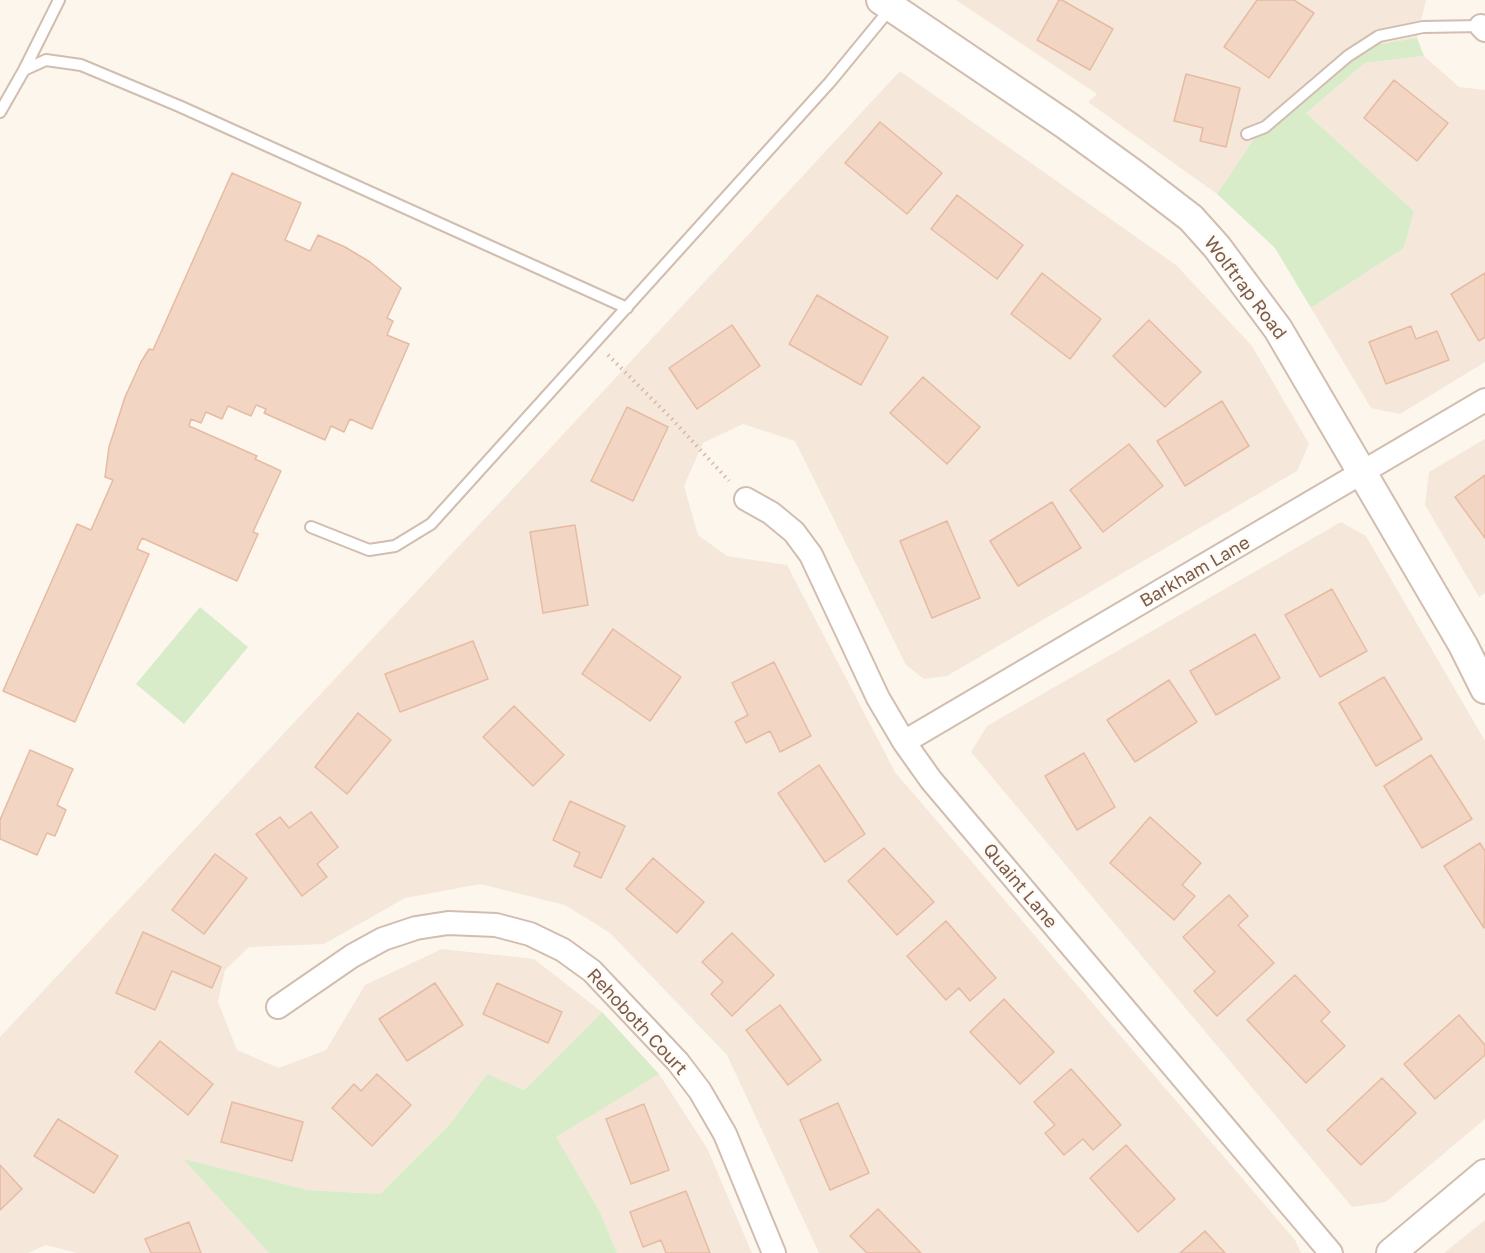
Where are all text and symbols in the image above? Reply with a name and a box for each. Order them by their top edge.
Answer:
street label: Wolftrap Road [1199,232,1291,344]
street label: Barkham Lane [1136,532,1254,612]
street label: Quaint Lane [978,839,1062,933]
street label: Rehoboth Court [582,964,692,1080]

